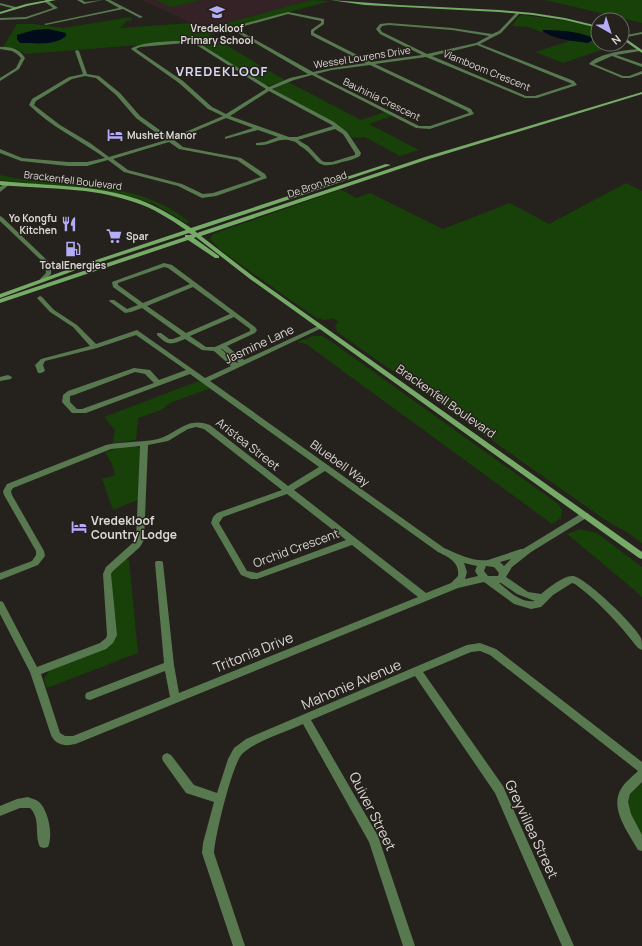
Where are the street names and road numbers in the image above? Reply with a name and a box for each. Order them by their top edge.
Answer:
street label: Wessel Lourens Drive [313,42,412,72]
street label: Vlamboom Crescent [441,46,533,94]
street label: Bauhinia Crescent [341,74,423,124]
street label: Brackenfell Boulevard [23,167,123,193]
street label: De Bron Road [286,167,349,201]
street label: Jasmine Lane [221,320,297,368]
street label: Brackenfell Boulevard [393,360,499,442]
street label: Aristea Street [213,414,284,474]
street label: Bluebell Way [307,436,374,491]
street label: Orchid Crescent [251,525,342,571]
street label: Tritonia Drive [210,627,296,677]
street label: Mahonie Avenue [298,654,404,714]
street label: Quiver Street [345,769,401,854]
street label: Greyvillea Street [501,777,563,882]

